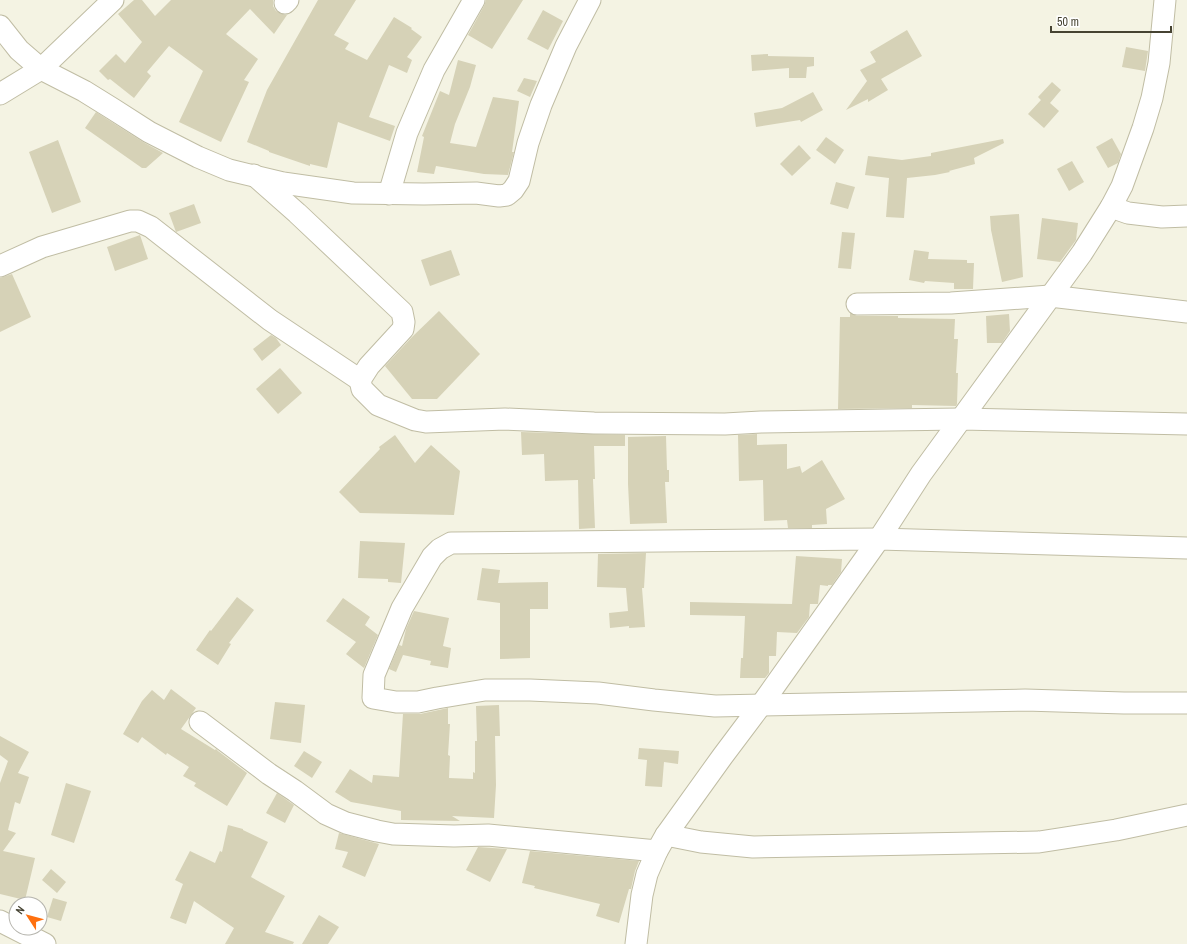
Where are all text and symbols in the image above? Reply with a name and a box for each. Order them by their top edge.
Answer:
scale bar [1051,8,1171,34]
text: 50 m [1057,14,1079,30]
north arrow [8,896,48,936]
text: N [12,903,27,917]

